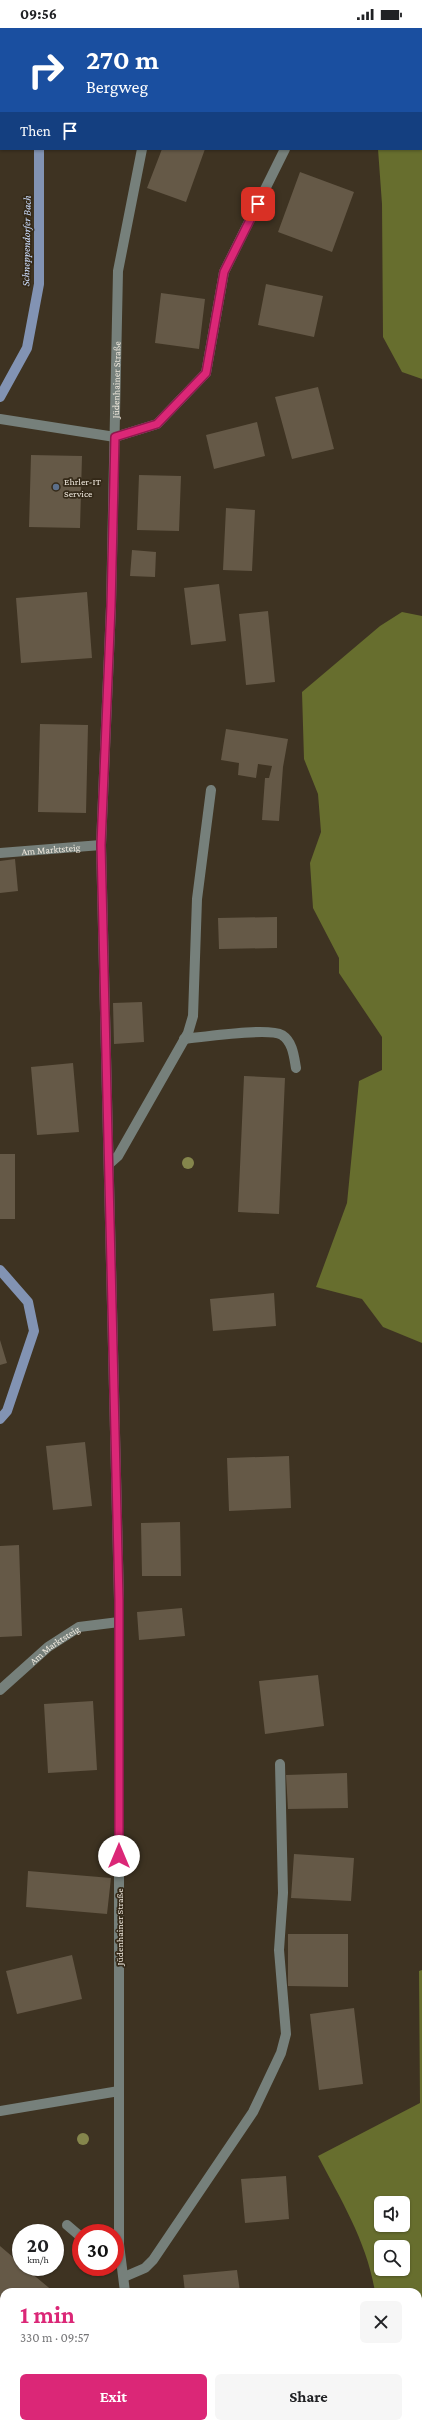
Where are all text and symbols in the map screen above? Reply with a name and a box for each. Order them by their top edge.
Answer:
text: 09:56 [20,6,57,22]
icon: right [20,44,72,96]
text: 270 m [86,44,159,75]
text: Bergweg [86,77,148,97]
icon: arrive [59,120,81,142]
text: Then [20,123,51,139]
pin [241,187,275,221]
icon: arrive [247,193,269,215]
water label: Schneppendorfer Bach [19,195,34,287]
street label: Jüdenhainer Straße [110,341,123,420]
place label: Ehrler-IT Service [64,476,102,499]
marker: Ehrler-IT Service [51,482,61,492]
street label: Am Marktsteig [21,842,81,857]
street label: Am Marktsteig [28,1623,82,1667]
position arrow [98,1835,140,1877]
street label: Jüdenhainer Straße [114,1888,125,1967]
map controls [374,2196,410,2276]
button: sound [374,2196,410,2232]
speed limit sign: 30 [72,2224,124,2276]
text: 20 [27,2234,49,2256]
button: search [374,2240,410,2276]
text: km/h [27,2254,49,2265]
text: 1 min [20,2301,75,2328]
button: close [360,2301,402,2343]
text: 330 m · 09:57 [20,2330,89,2345]
button: Exit [20,2374,207,2420]
button: Share [215,2374,402,2420]

